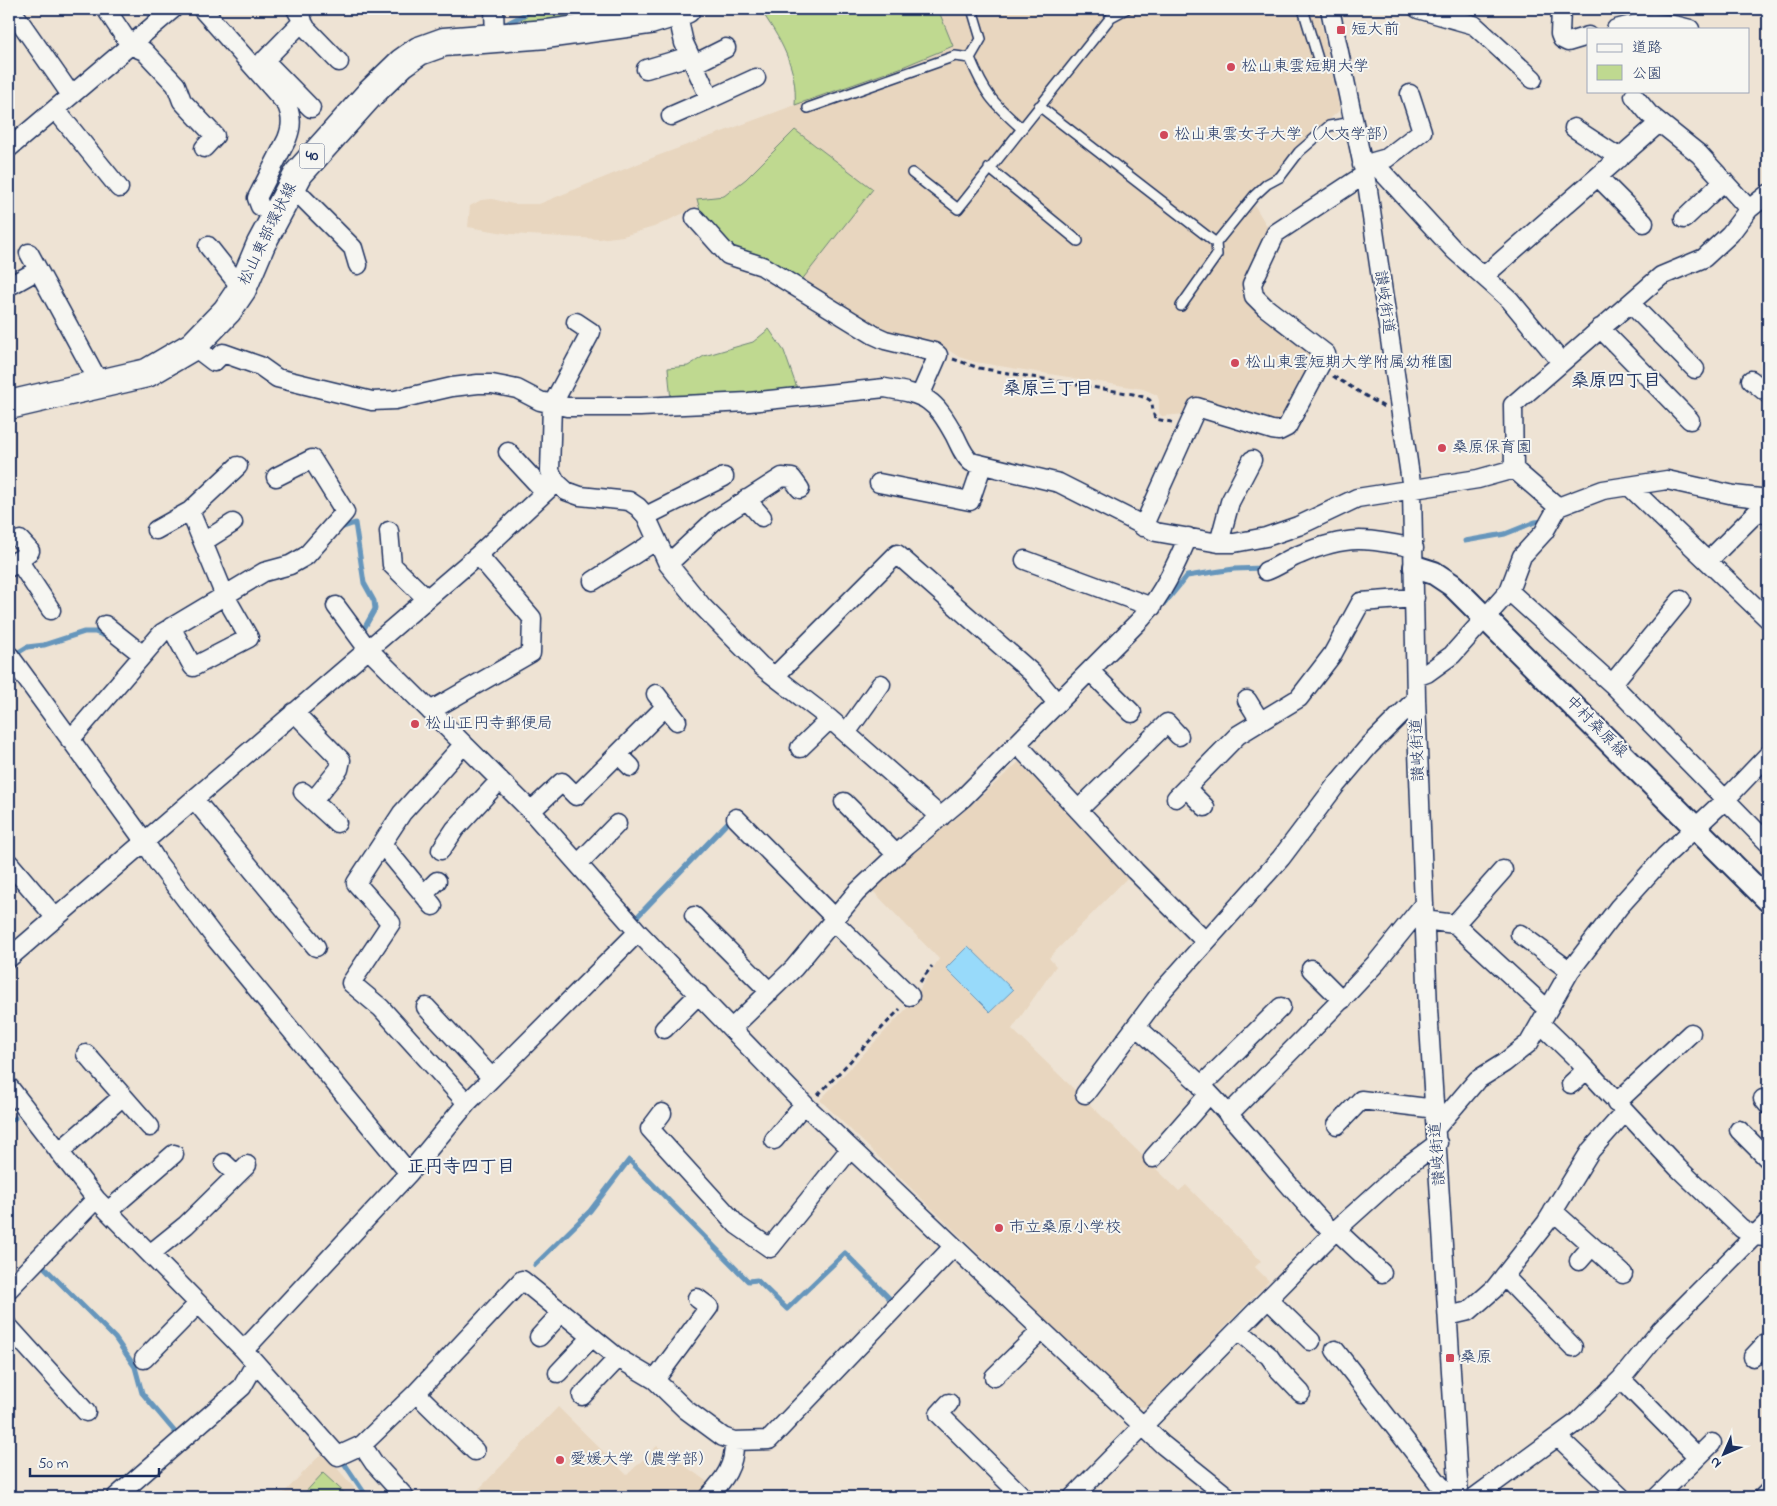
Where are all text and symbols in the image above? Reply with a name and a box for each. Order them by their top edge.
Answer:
place label: 短大前 [1351,18,1399,42]
marker: 短大前 [1335,24,1347,36]
legend [1587,28,1750,92]
text: 道路 [1632,37,1662,59]
place label: 松山東雲短期大学 [1241,55,1369,79]
marker: 松山東雲短期大学 [1225,61,1237,73]
text: 公園 [1632,63,1662,85]
place label: 松山東雲女子大学（人文学部） [1174,123,1398,147]
marker: 松山東雲女子大学（人文学部） [1158,129,1170,141]
road number: 40 [300,144,324,168]
street label: 松山東部環状線 [233,178,303,290]
street label: 讃岐街道 [1368,269,1400,335]
place label: 松山東雲短期大学附属幼稚園 [1245,351,1453,375]
marker: 松山東雲短期大学附属幼稚園 [1229,357,1241,369]
district label: 桑原四丁目 [1571,369,1661,395]
district label: 桑原三丁目 [1003,377,1093,403]
place label: 桑原保育園 [1452,436,1532,460]
marker: 桑原保育園 [1436,442,1448,454]
street label: 中村桑原線 [1559,690,1633,764]
place label: 松山正円寺郵便局 [425,712,553,736]
marker: 松山正円寺郵便局 [409,718,421,730]
street label: 讃岐街道 [1405,718,1431,782]
street label: 讃岐街道 [1424,1121,1452,1187]
district label: 正円寺四丁目 [407,1155,515,1181]
place label: 市立桑原小学校 [1009,1216,1121,1240]
marker: 市立桑原小学校 [993,1222,1005,1234]
place label: 桑原 [1460,1346,1492,1370]
marker: 桑原 [1444,1352,1456,1364]
north arrow [1700,1428,1750,1478]
scale bar [30,1446,159,1478]
place label: 愛媛大学（農学部） [570,1448,714,1472]
text: N [1705,1451,1727,1473]
text: 50 m [38,1453,69,1475]
marker: 愛媛大学（農学部） [554,1454,566,1466]

